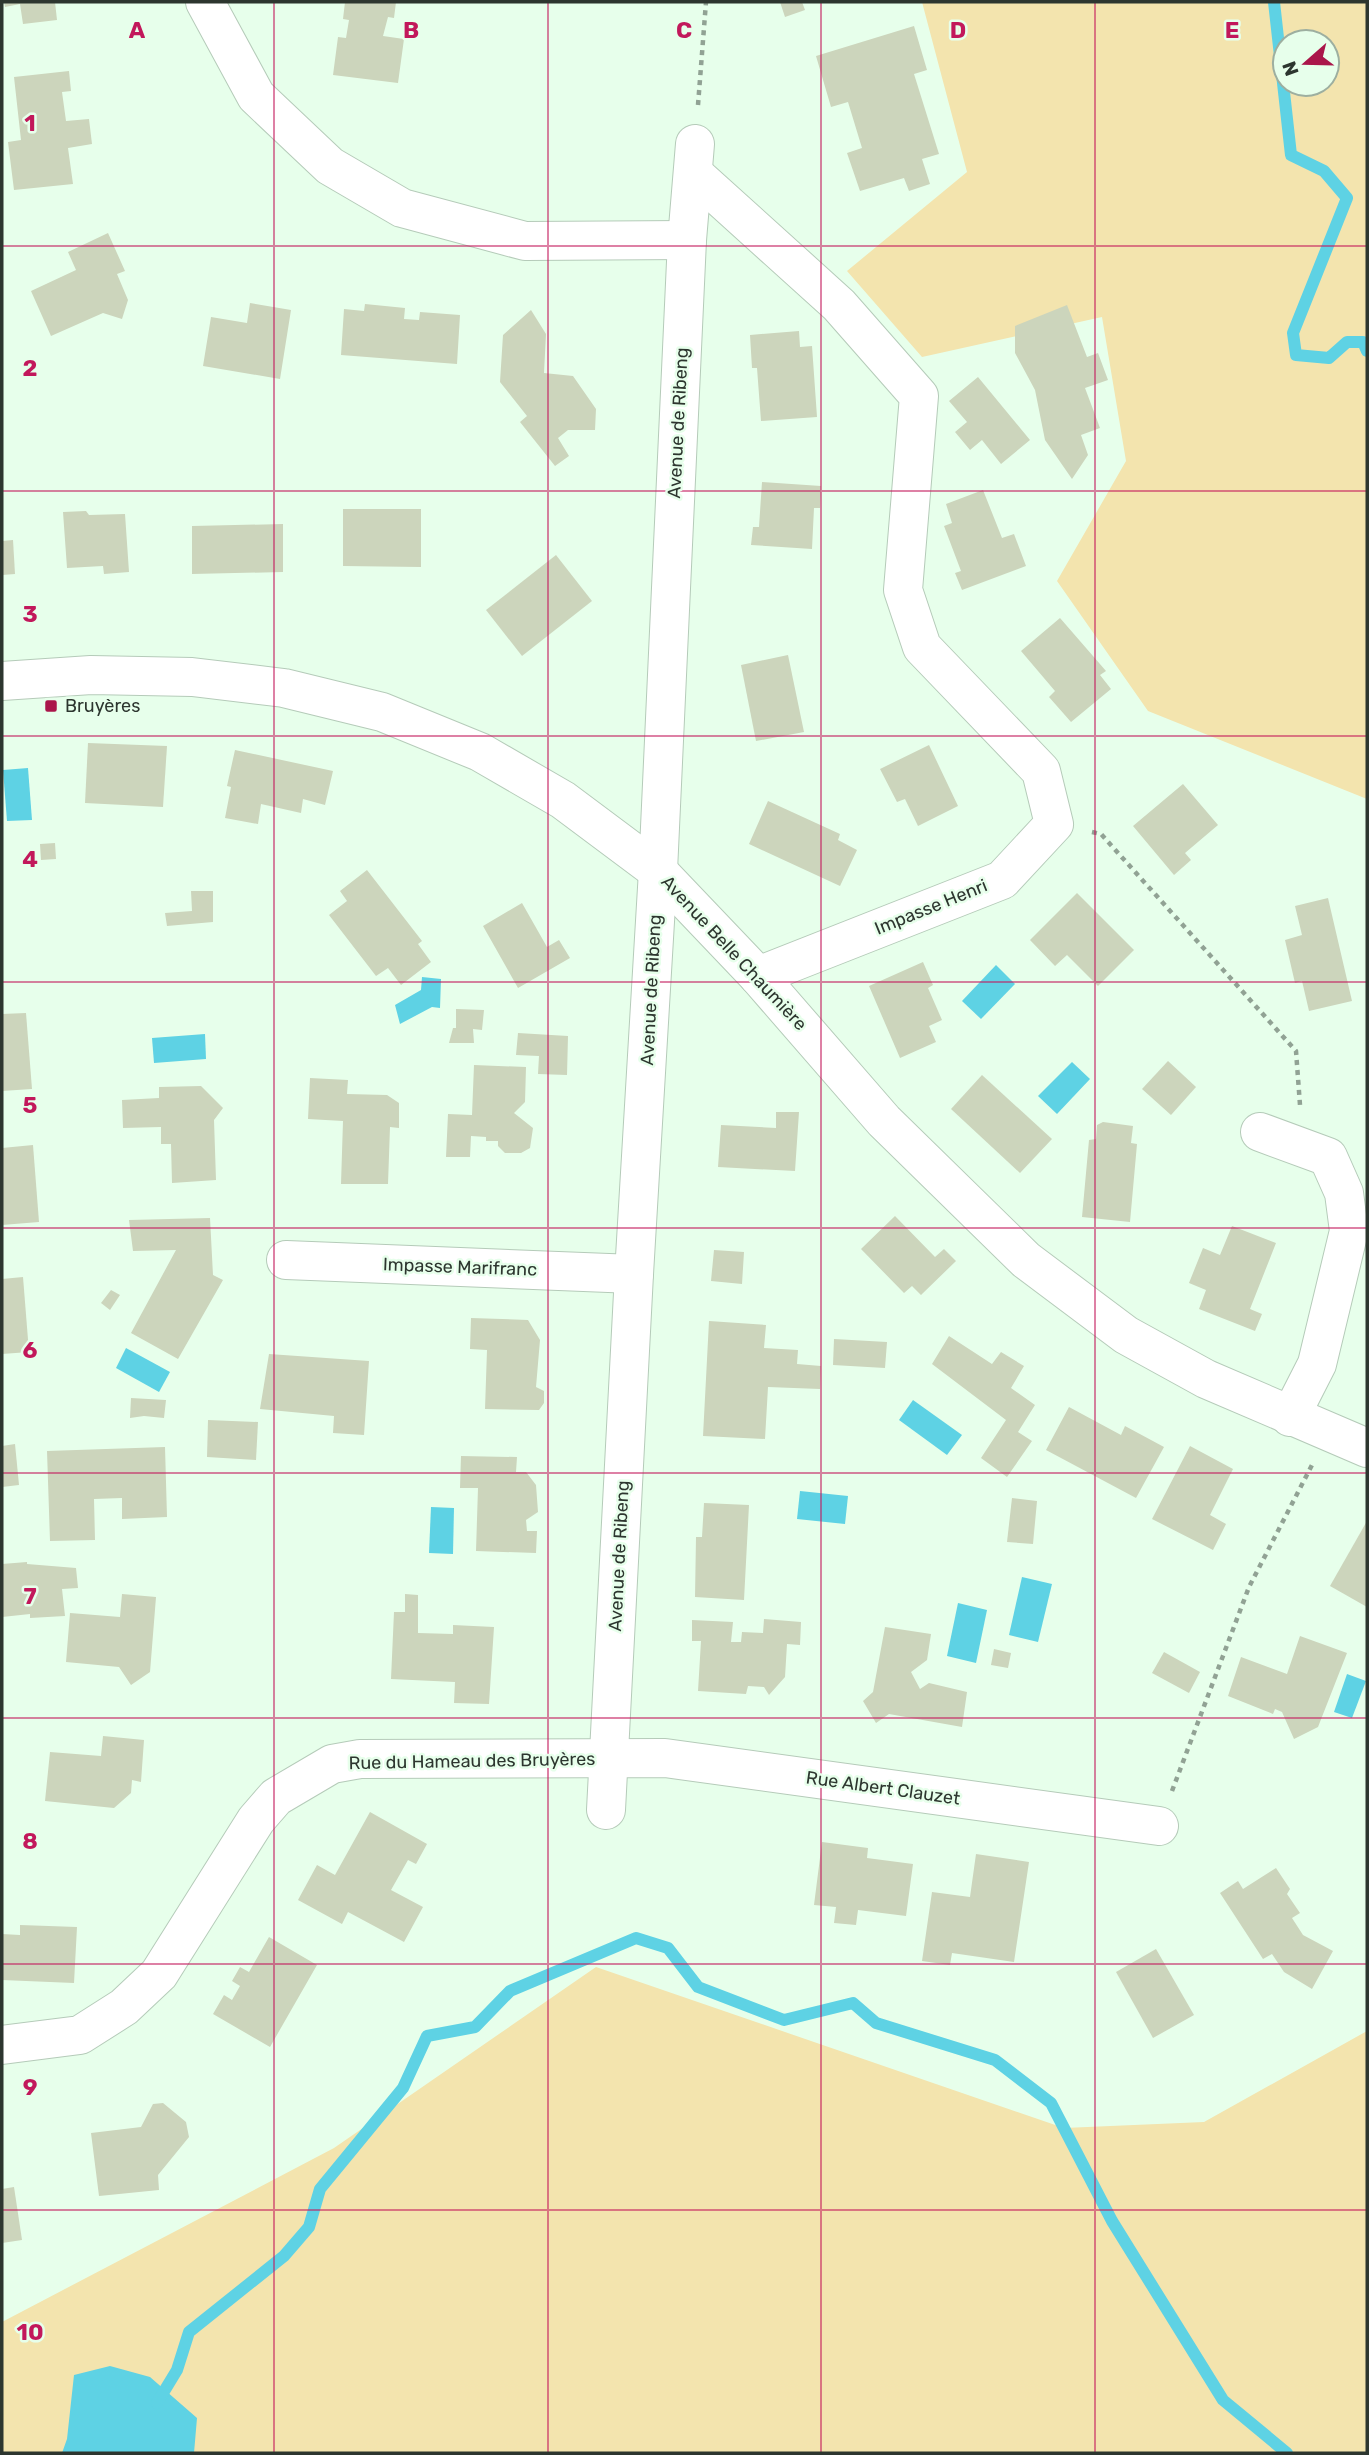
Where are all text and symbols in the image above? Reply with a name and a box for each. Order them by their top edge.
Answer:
text: A [129,16,146,44]
text: B [403,16,419,44]
text: C [676,16,692,44]
text: D [950,16,966,44]
text: E [1225,16,1239,44]
north arrow [1271,28,1341,98]
text: N [1277,58,1304,79]
text: 1 [24,109,36,137]
street label: Avenue de Ribeng [663,347,693,499]
text: 2 [23,354,37,382]
text: 3 [22,600,38,628]
place label: Bruyères [65,695,140,717]
marker: Bruyères [43,698,59,714]
text: 4 [22,845,38,873]
street label: Avenue Belle Chaumière [656,871,812,1035]
street label: Impasse Henri [871,874,991,940]
street label: Avenue de Ribeng [636,914,666,1066]
text: 5 [23,1091,38,1119]
street label: Impasse Marifranc [383,1253,538,1281]
text: 6 [23,1336,38,1364]
street label: Avenue de Ribeng [604,1480,634,1632]
text: 7 [23,1582,37,1610]
street label: Rue du Hameau des Bruyères [348,1748,596,1774]
street label: Rue Albert Clauzet [805,1766,961,1810]
text: 8 [22,1827,38,1855]
text: 9 [23,2073,37,2101]
text: 10 [16,2318,44,2346]

